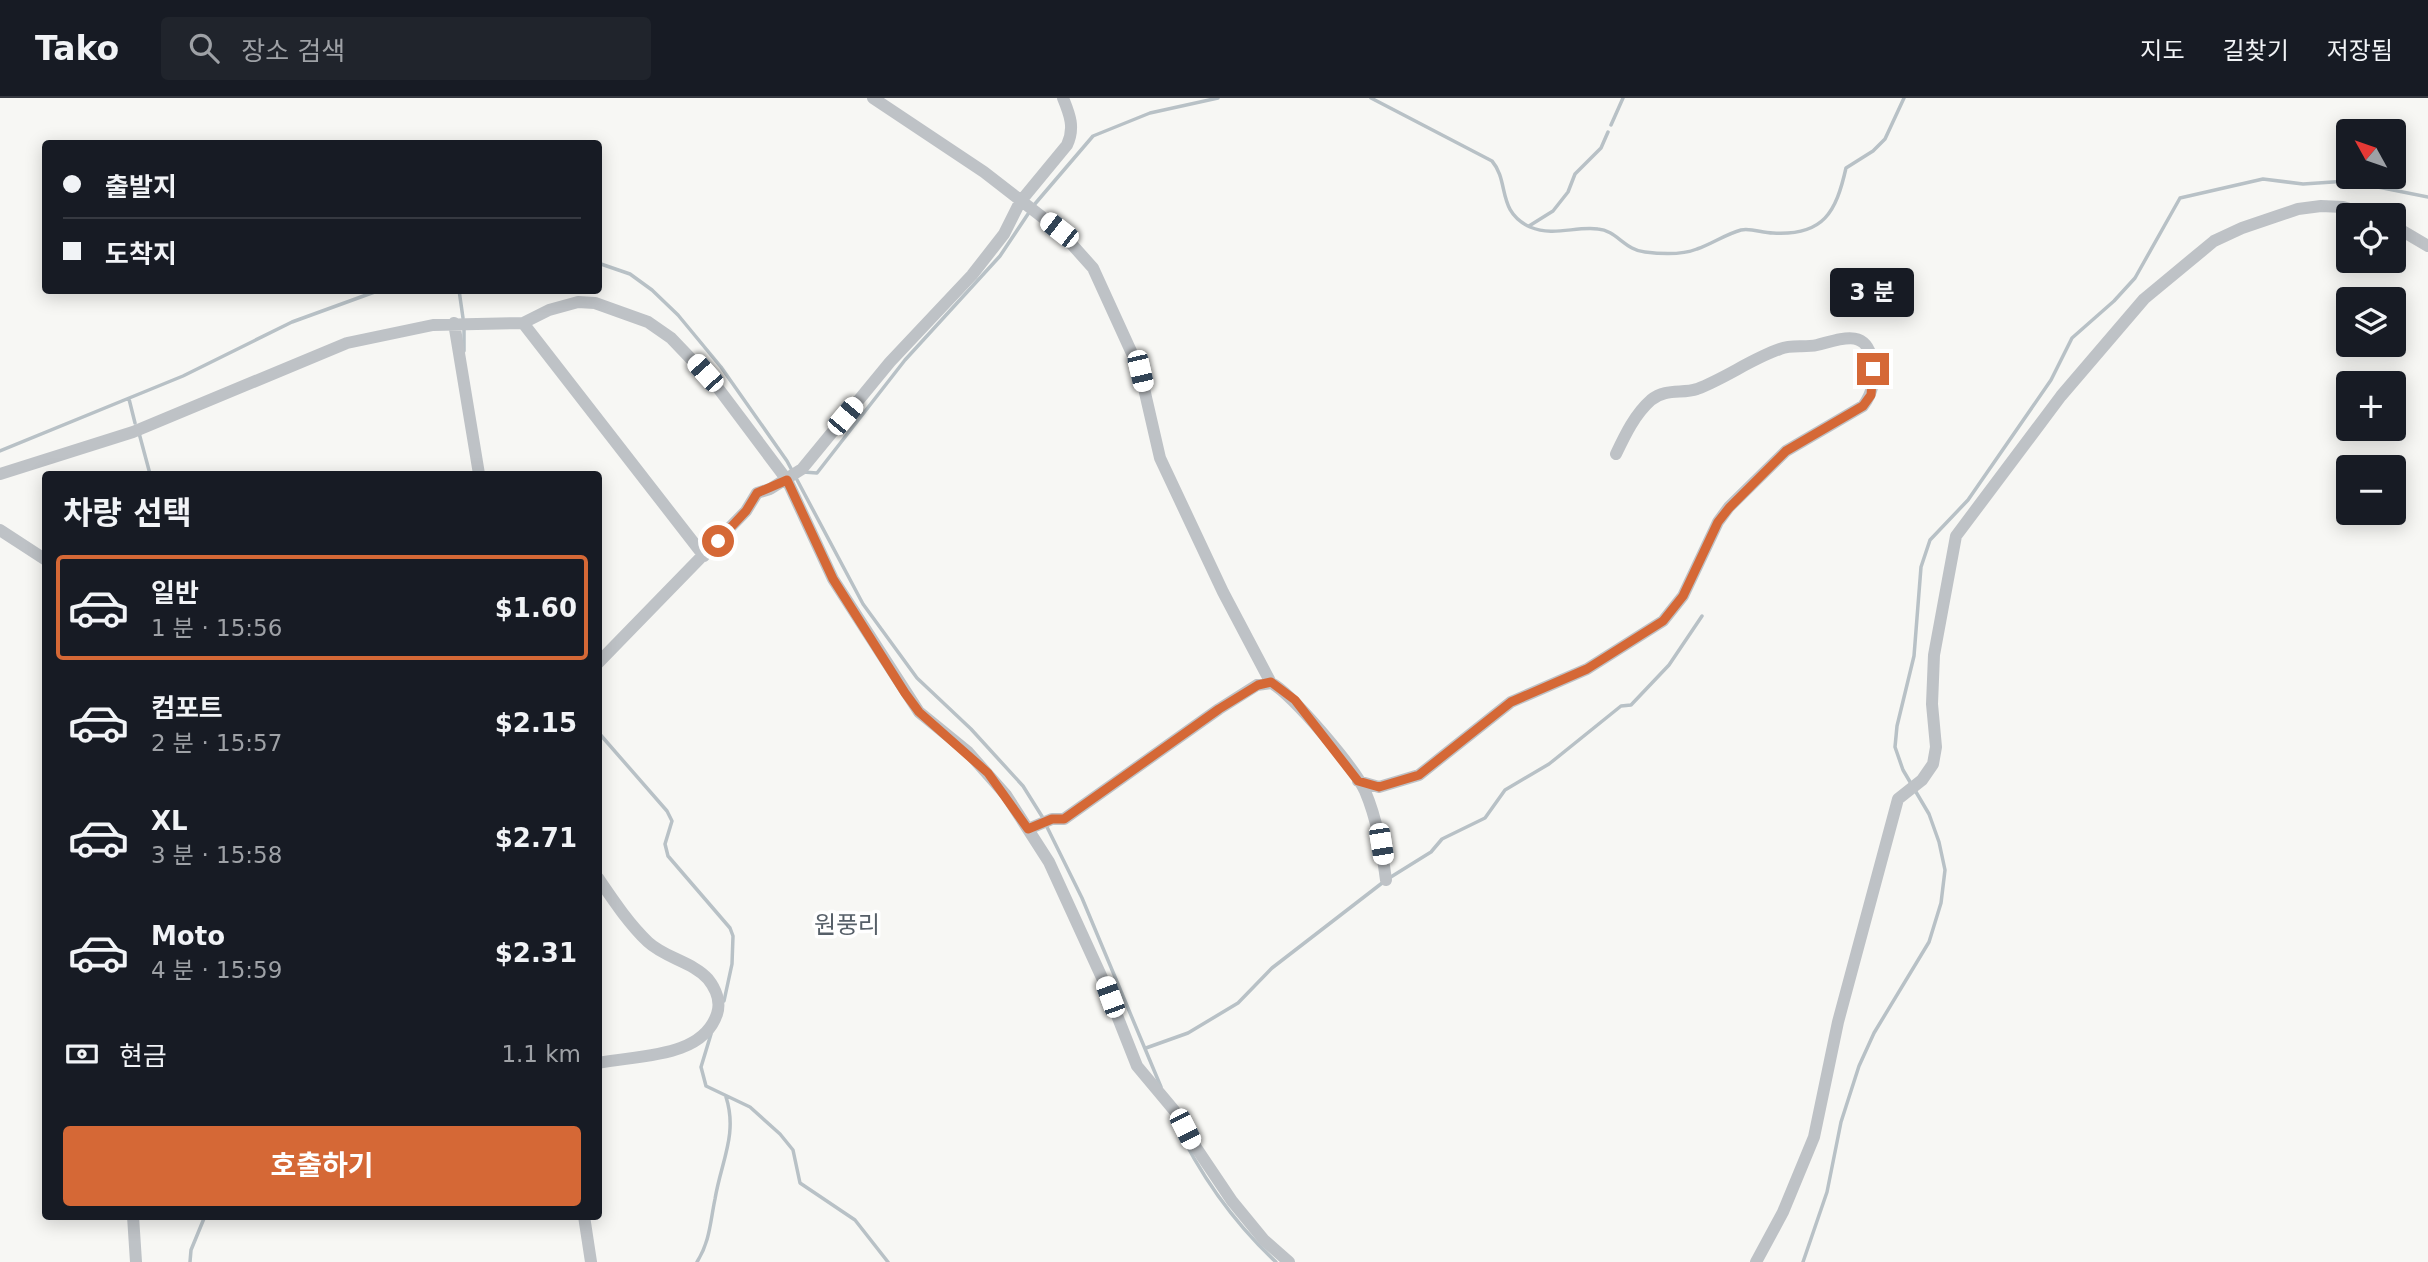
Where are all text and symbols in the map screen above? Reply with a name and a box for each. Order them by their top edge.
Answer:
search box [161,17,651,80]
text: Tako [35,29,119,68]
icon: search [185,29,223,67]
text: 장소 검색 [241,36,345,66]
text: 지도 [2140,37,2185,65]
text: 길찾기 [2223,37,2289,65]
text: 저장됨 [2327,37,2393,65]
north arrow [2336,119,2406,189]
map controls [2336,119,2406,525]
text: 출발지 [105,172,177,202]
button: locate [2336,203,2406,273]
car [1036,209,1083,251]
text: 도착지 [105,239,177,269]
callout: 3 분 [1831,268,1915,316]
text: 3 분 [1849,279,1895,305]
button: layers [2336,287,2406,357]
car [1126,348,1155,394]
car [684,350,727,396]
route end [1857,353,1889,385]
button: + [2336,371,2406,441]
car [824,393,867,439]
button: − [2336,455,2406,525]
text: 차량 선택 [63,494,192,532]
route start [702,525,734,557]
icon: car [67,576,130,639]
text: 일반 [151,578,199,608]
text: $1.60 [495,593,577,623]
text: 1 분 · 15:56 [151,615,282,641]
icon: car [67,691,130,754]
text: 컴포트 [151,693,223,723]
text: $2.15 [495,708,577,738]
text: 2 분 · 15:57 [151,730,282,756]
icon: car [67,806,130,869]
text: XL [151,806,188,836]
car [1368,822,1395,866]
text: $2.71 [495,823,577,853]
text: 3 분 · 15:58 [151,842,282,868]
district label: 원풍리 [814,911,880,939]
icon: car [67,921,130,984]
text: Moto [151,921,225,951]
text: $2.31 [495,938,577,968]
text: 4 분 · 15:59 [151,957,282,983]
car [1093,974,1128,1020]
icon: cash [63,1035,101,1073]
text: 현금 [119,1041,167,1071]
text: 1.1 km [501,1041,581,1067]
car [1167,1106,1204,1152]
button: 호출하기 [63,1126,581,1206]

